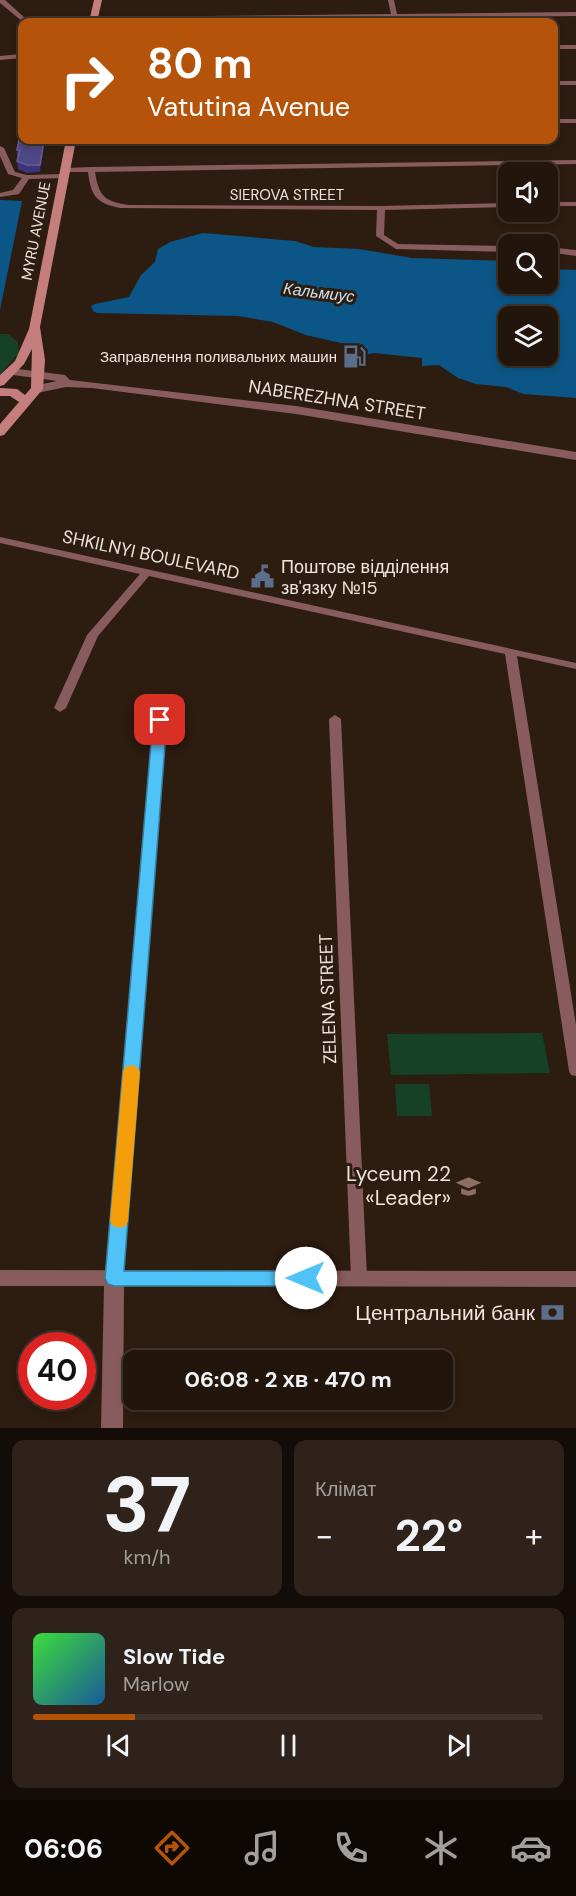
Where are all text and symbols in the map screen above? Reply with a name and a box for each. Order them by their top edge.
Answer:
text: 80 m [147,36,253,91]
icon: right [48,42,126,120]
text: Vatutina Avenue [147,89,350,124]
map controls [498,162,558,366]
button: sound [498,162,558,222]
street label: MYRU AVENUE [17,180,55,282]
street label: SIEROVA STREET [230,185,344,205]
button: search [498,234,558,294]
water label: Кальмиус [282,278,356,307]
button: layers [498,306,558,366]
fuel station icon: Заправлення поливальних машин [342,344,368,370]
place label: Заправлення поливальних машин [100,347,337,367]
street label: NABEREZHNA STREET [247,374,427,426]
street label: SHKILNYI BOULEVARD [60,525,242,585]
place label: Поштове відділення зв'язку №15 [281,555,449,600]
public building icon: Поштове відділення зв'язку №15 [250,564,276,590]
pin [134,694,185,745]
icon: arrive [143,703,176,736]
street label: ZELENA STREET [314,934,342,1064]
place label: Lyceum 22 «Leader» [346,1160,451,1212]
school or university icon: Lyceum 22 «Leader» [456,1173,482,1199]
position arrow [274,1246,338,1310]
place label: Центральний банк [355,1299,536,1327]
bank icon: Центральний банк [540,1300,566,1326]
speed limit sign: 40 [18,1332,96,1410]
text: 06:08 · 2 хв · 470 m [184,1365,392,1394]
text: 37 [103,1454,191,1555]
text: Клімат [315,1476,376,1502]
text: 22° [395,1506,463,1565]
text: − [315,1514,333,1557]
text: + [525,1514,543,1557]
text: km/h [123,1544,171,1570]
text: Slow Tide [123,1642,225,1671]
text: Marlow [123,1671,189,1697]
icon: previous [102,1729,135,1762]
icon: pause [272,1729,305,1762]
icon: next [442,1729,475,1762]
icon: directions [151,1827,193,1869]
icon: music [241,1827,283,1869]
icon: phone [330,1827,372,1869]
icon: climate [420,1827,462,1869]
icon: car [510,1827,552,1869]
text: 06:06 [24,1831,103,1866]

